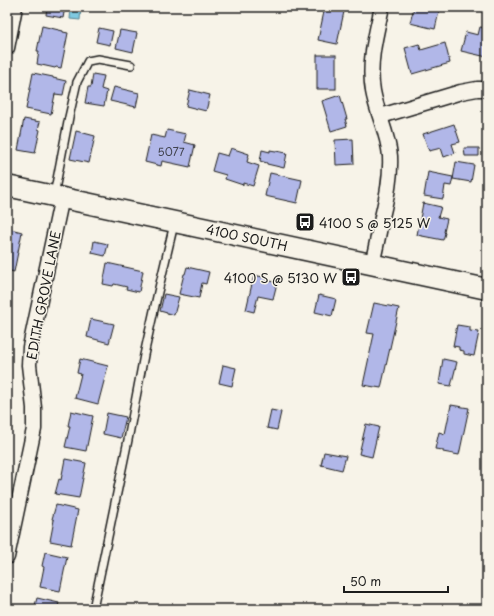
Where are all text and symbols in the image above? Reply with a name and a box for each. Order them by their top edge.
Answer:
house number: 5077 [157,143,185,160]
bus stop icon: 4100 S @ 5125 W [294,211,316,233]
place label: 4100 S @ 5125 W [319,213,431,232]
street label: 4100 SOUTH [204,219,290,255]
street label: EDITH GROVE LANE [21,229,65,361]
bus stop icon: 4100 S @ 5130 W [340,266,362,288]
place label: 4100 S @ 5130 W [224,268,337,287]
scale bar [344,568,448,594]
text: 50 m [350,572,381,590]

